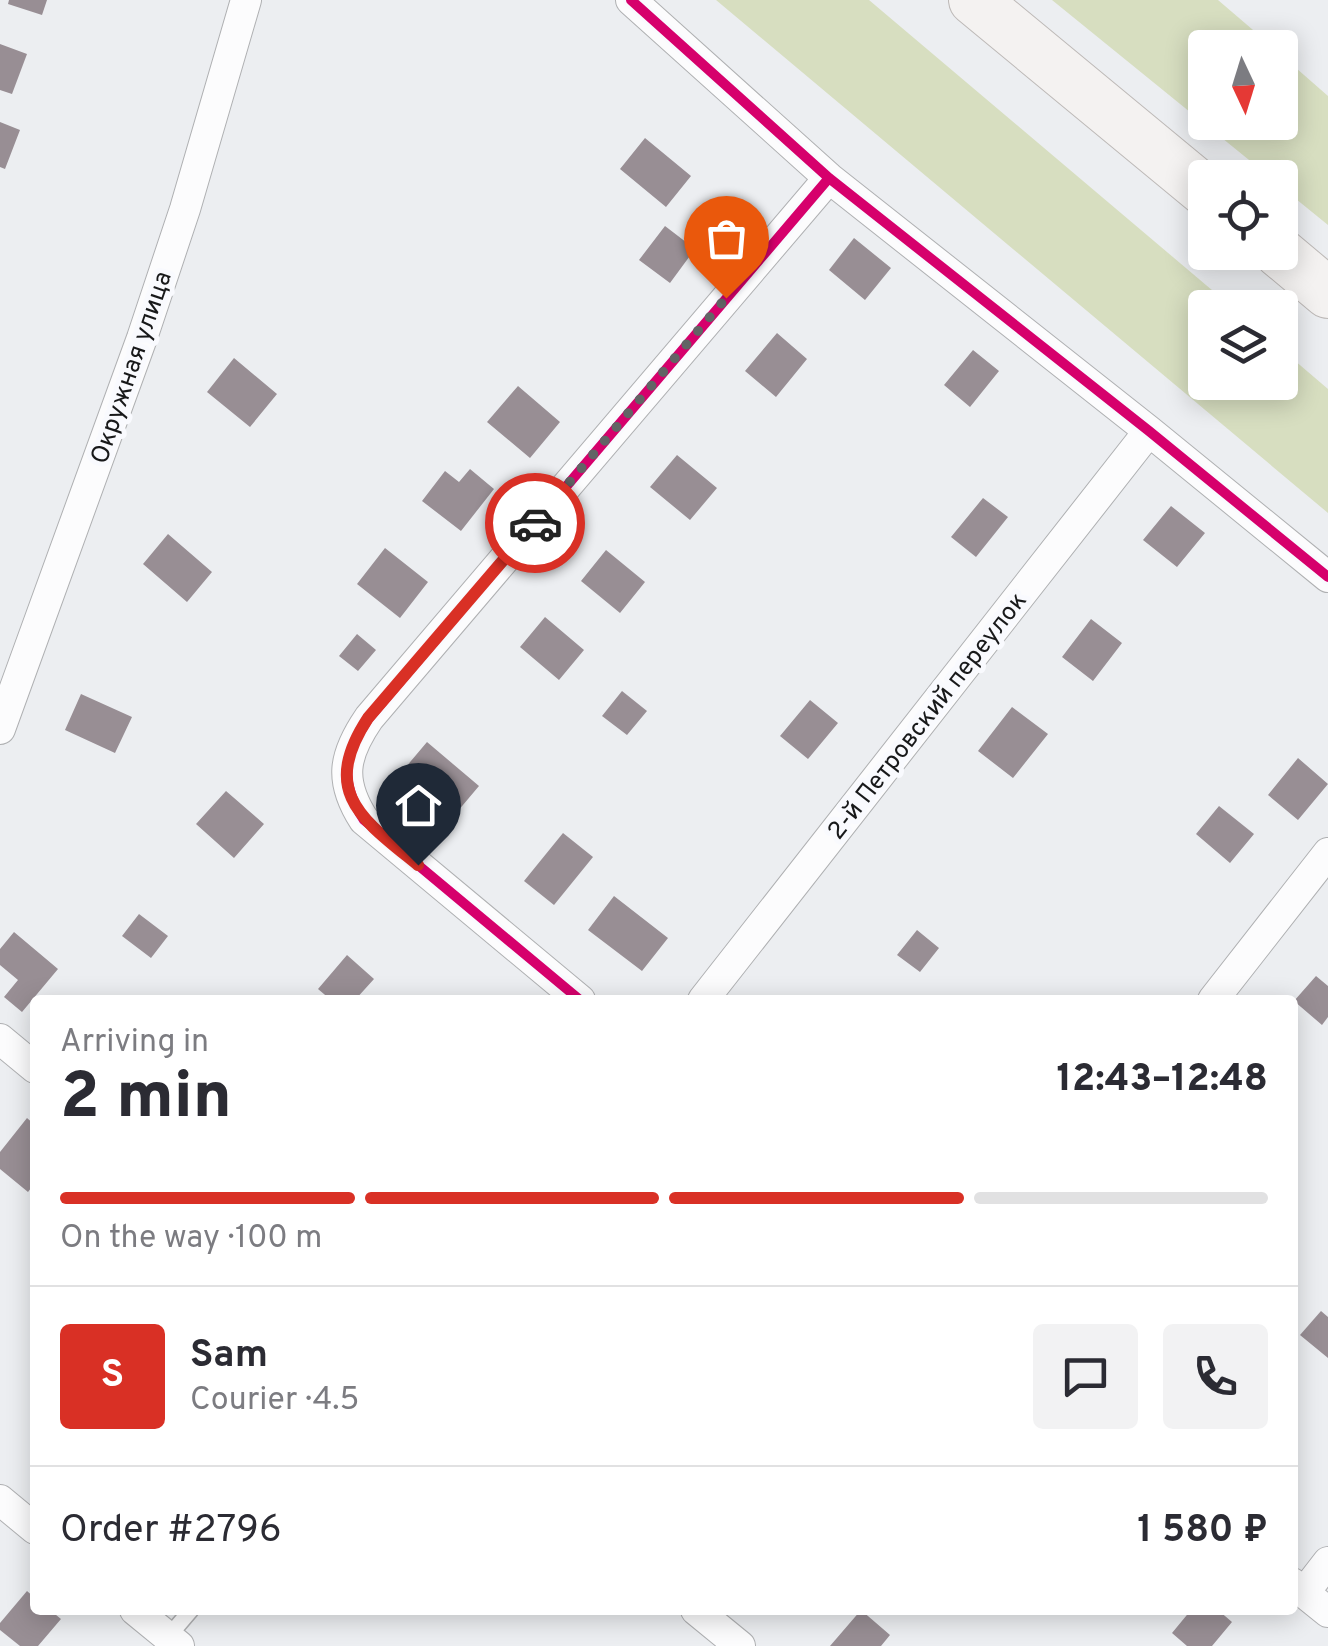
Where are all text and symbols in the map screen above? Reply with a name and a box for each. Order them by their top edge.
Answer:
north arrow [1188,30,1298,140]
map controls [1188,30,1298,400]
button: locate [1188,160,1298,270]
pin [684,196,769,299]
icon: bag [699,211,754,266]
street label: Окружная улица [85,267,181,468]
button: layers [1188,290,1298,400]
courier [485,473,585,573]
icon: car [508,496,563,551]
street label: 2-й Петровский переулок [822,587,1035,847]
pin [376,763,461,866]
icon: home [391,778,446,833]
text: Arriving in [60,1023,209,1063]
text: 12:43–12:48 [1057,1056,1268,1105]
text: 2 min [60,1059,232,1141]
text: On the way · 100 m [60,1219,322,1259]
button: chat [1033,1324,1138,1429]
button: phone [1163,1324,1268,1429]
text: Sam [190,1332,268,1381]
text: S [101,1352,124,1401]
text: Courier · 4.5 [190,1381,359,1421]
text: Order #2796 [60,1507,282,1556]
text: 1 580 ₽ [1137,1507,1268,1556]

